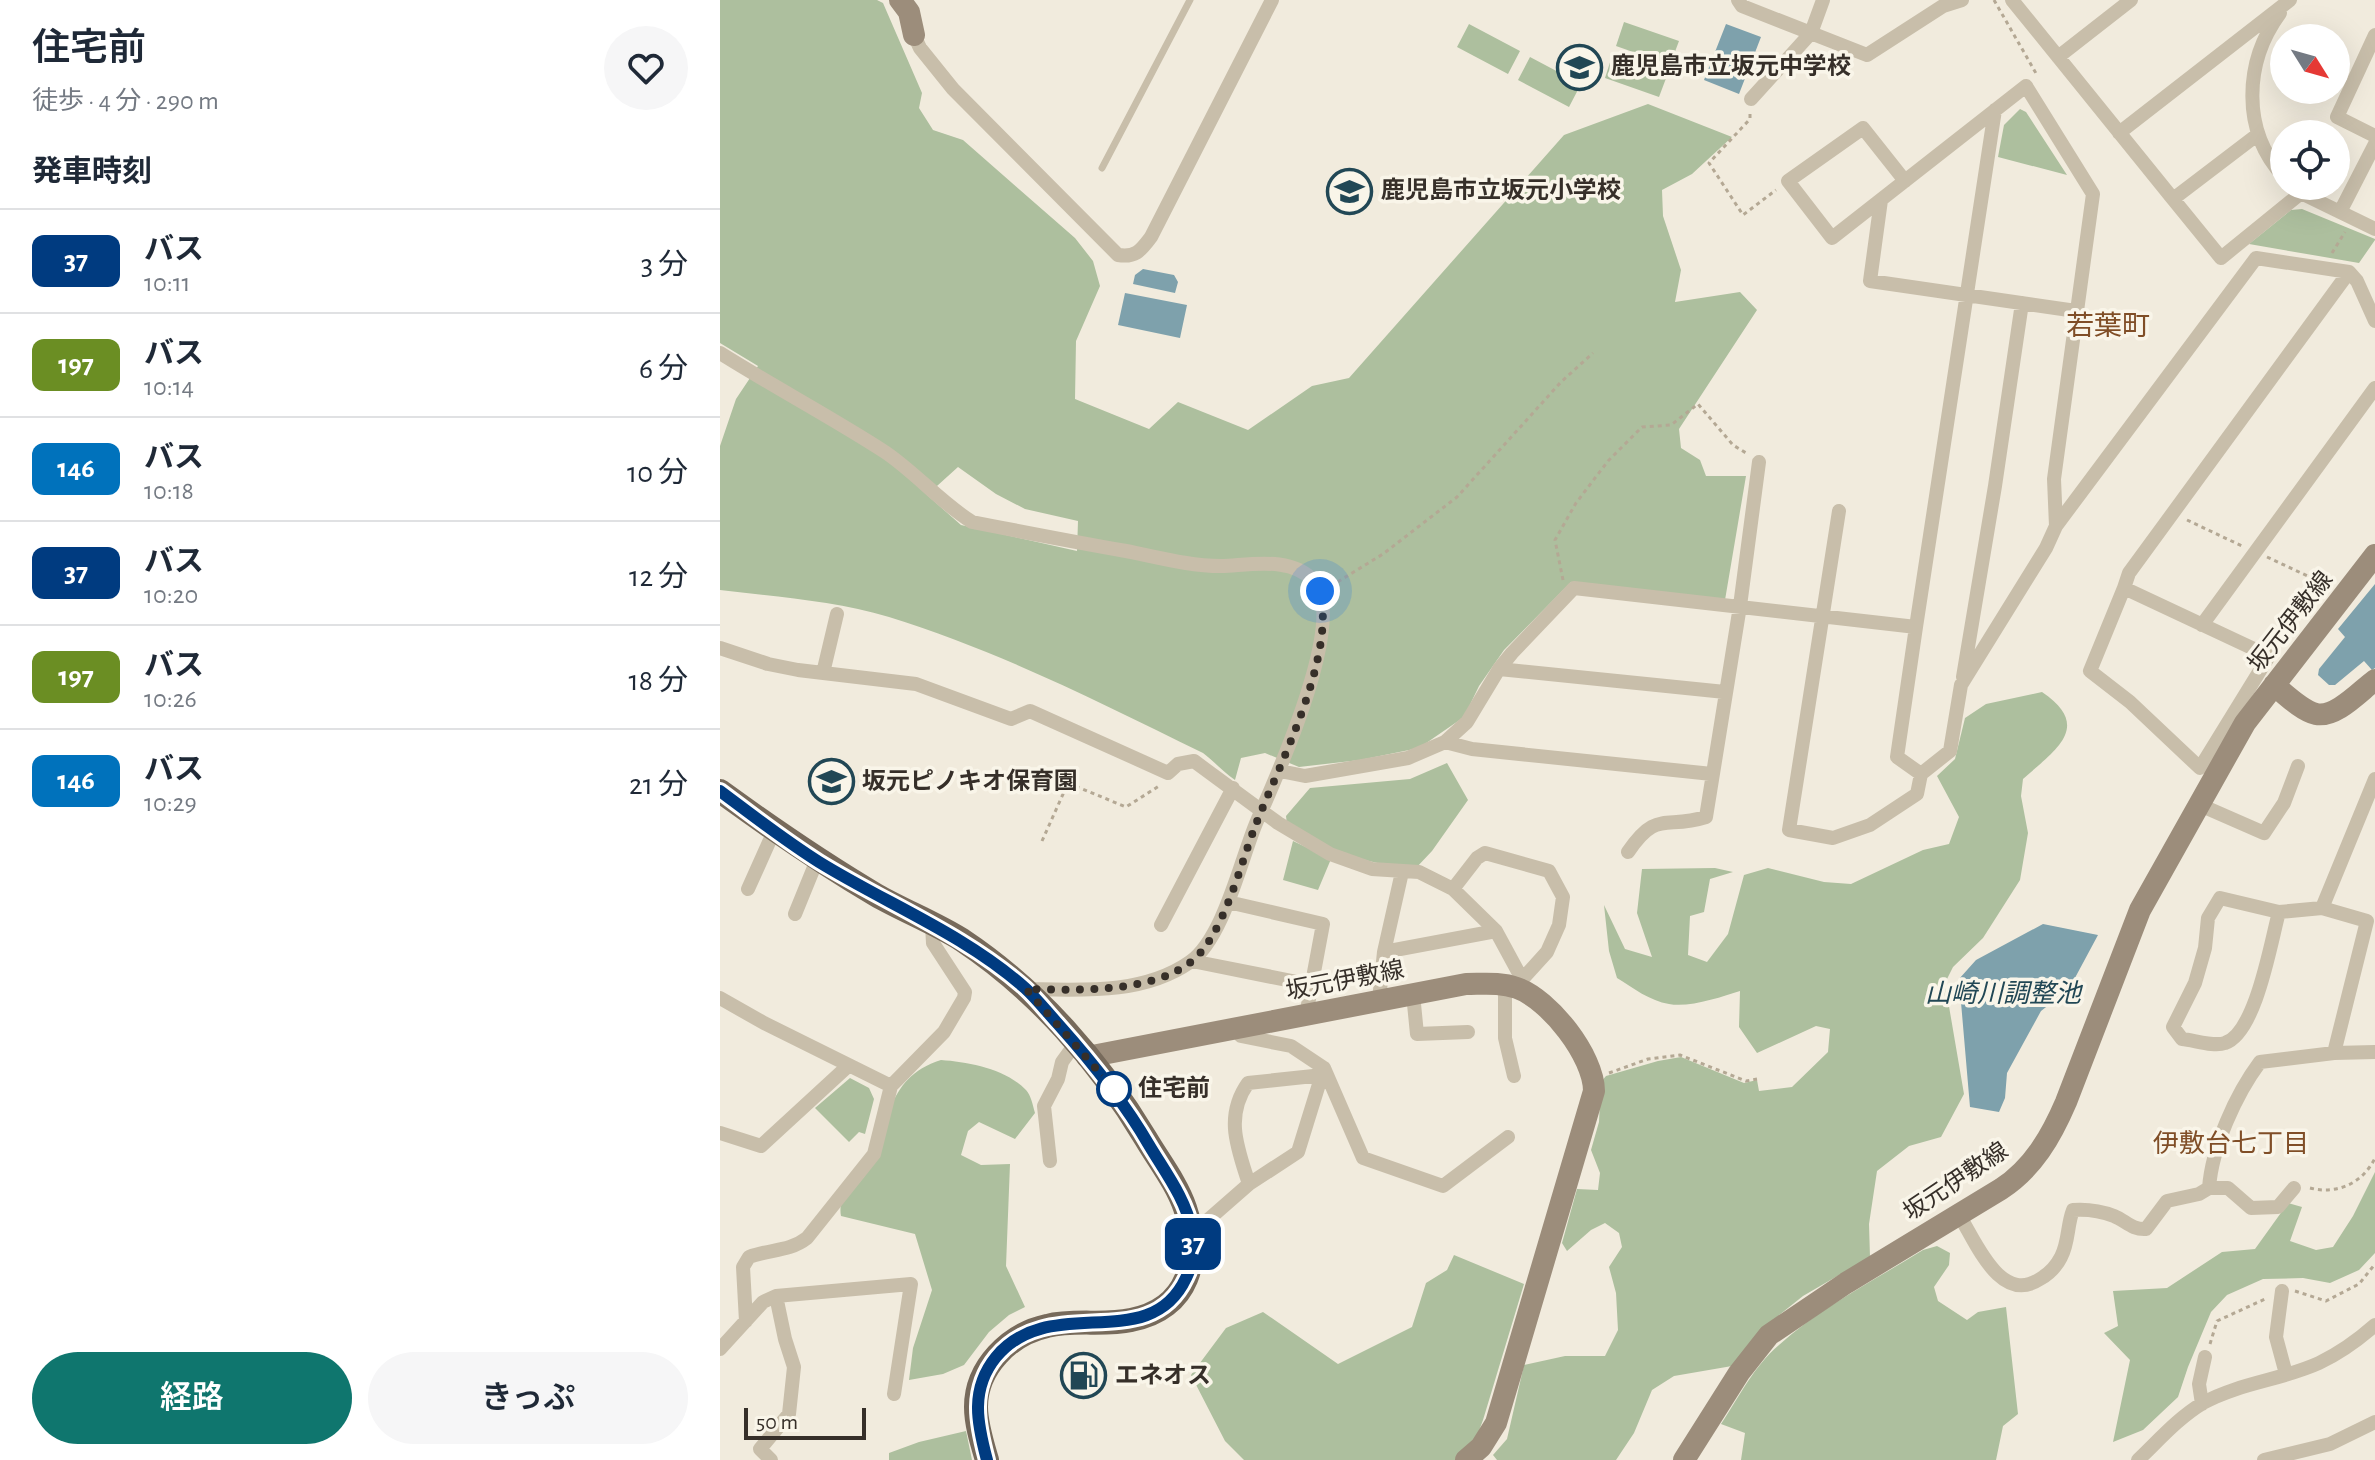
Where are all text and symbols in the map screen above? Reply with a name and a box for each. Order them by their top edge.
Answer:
north arrow [2270,24,2350,104]
map controls [2270,24,2350,200]
button: heart [604,26,688,110]
text: 住宅前 [32,30,146,68]
school or university icon: 鹿児島市立坂元中学校 [1556,43,1604,91]
place label: 鹿児島市立坂元中学校 [1611,53,1851,79]
text: 徒歩 · 4 分 · 290 m [32,88,219,114]
button: locate [2270,120,2350,200]
text: 発車時刻 [32,157,152,187]
school or university icon: 鹿児島市立坂元小学校 [1326,167,1374,215]
place label: 鹿児島市立坂元小学校 [1381,177,1621,203]
text: バス [144,235,204,265]
text: 37 [64,247,88,275]
text: 3 分 [641,250,688,280]
text: 10:11 [144,270,191,296]
district label: 若葉町 [2066,311,2150,341]
text: バス [144,339,204,369]
text: 197 [58,351,94,379]
text: 6 分 [639,354,688,384]
text: 10:14 [144,374,194,400]
text: バス [144,443,204,473]
text: 146 [57,455,95,483]
text: 10 分 [627,458,688,488]
text: 10:18 [144,478,194,504]
text: バス [144,547,204,577]
text: 37 [64,559,88,587]
text: 12 分 [629,562,688,592]
street label: 坂元伊敷線 [2243,566,2337,677]
your location [1300,571,1340,611]
text: 10:20 [144,582,198,608]
text: バス [144,651,204,681]
text: 197 [58,663,94,691]
text: 18 分 [629,666,688,696]
text: 10:26 [144,686,197,712]
text: バス [144,755,204,785]
school or university icon: 坂元ピノキオ保育園 [807,758,855,806]
text: 146 [57,767,95,795]
place label: 坂元ピノキオ保育園 [862,768,1078,794]
text: 21 分 [629,770,688,800]
text: 10:29 [144,790,197,816]
street label: 坂元伊敷線 [1283,956,1406,1004]
water label: 山崎川調整池 [1925,980,2084,1007]
marker: 住宅前 [1097,1072,1131,1106]
place label: 住宅前 [1138,1075,1210,1101]
district label: 伊敷台七丁目 [2153,1130,2309,1157]
street label: 坂元伊敷線 [1898,1137,2012,1226]
line badge: 37 [1157,1218,1229,1270]
text: 37 [1181,1230,1205,1258]
button: 経路 [32,1352,352,1444]
button: きっぷ [368,1352,688,1444]
fuel station icon: エネオス [1060,1352,1108,1400]
place label: エネオス [1115,1363,1211,1388]
scale bar [744,1404,866,1440]
text: 50 m [756,1411,798,1433]

